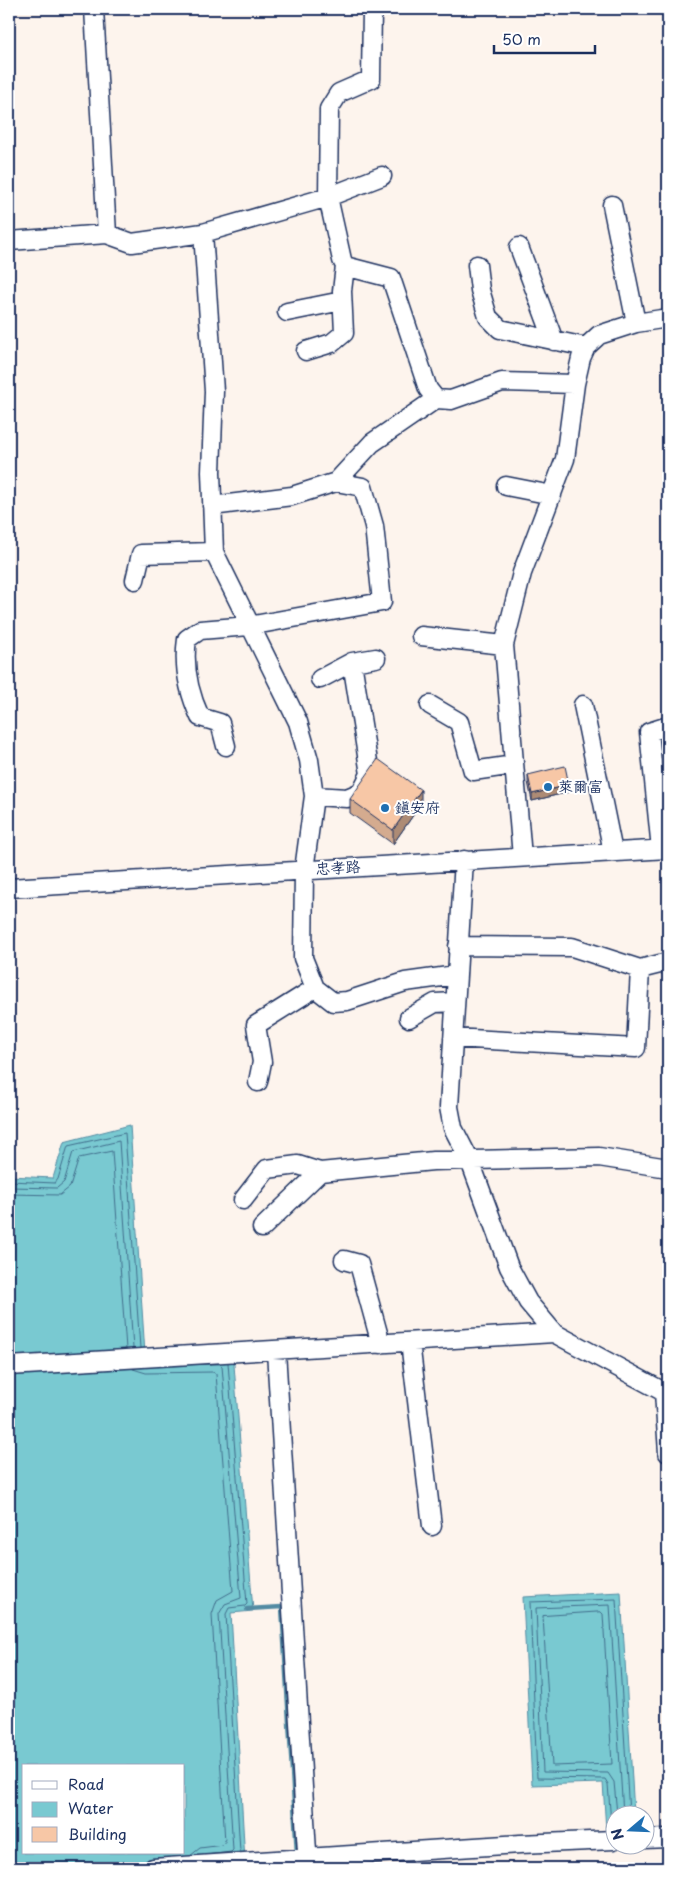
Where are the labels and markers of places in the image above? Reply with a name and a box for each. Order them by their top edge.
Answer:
place label: 萊爾富 [558,774,603,797]
marker: 萊爾富 [542,781,554,793]
place label: 鎮安府 [395,795,440,818]
marker: 鎮安府 [379,802,391,814]

